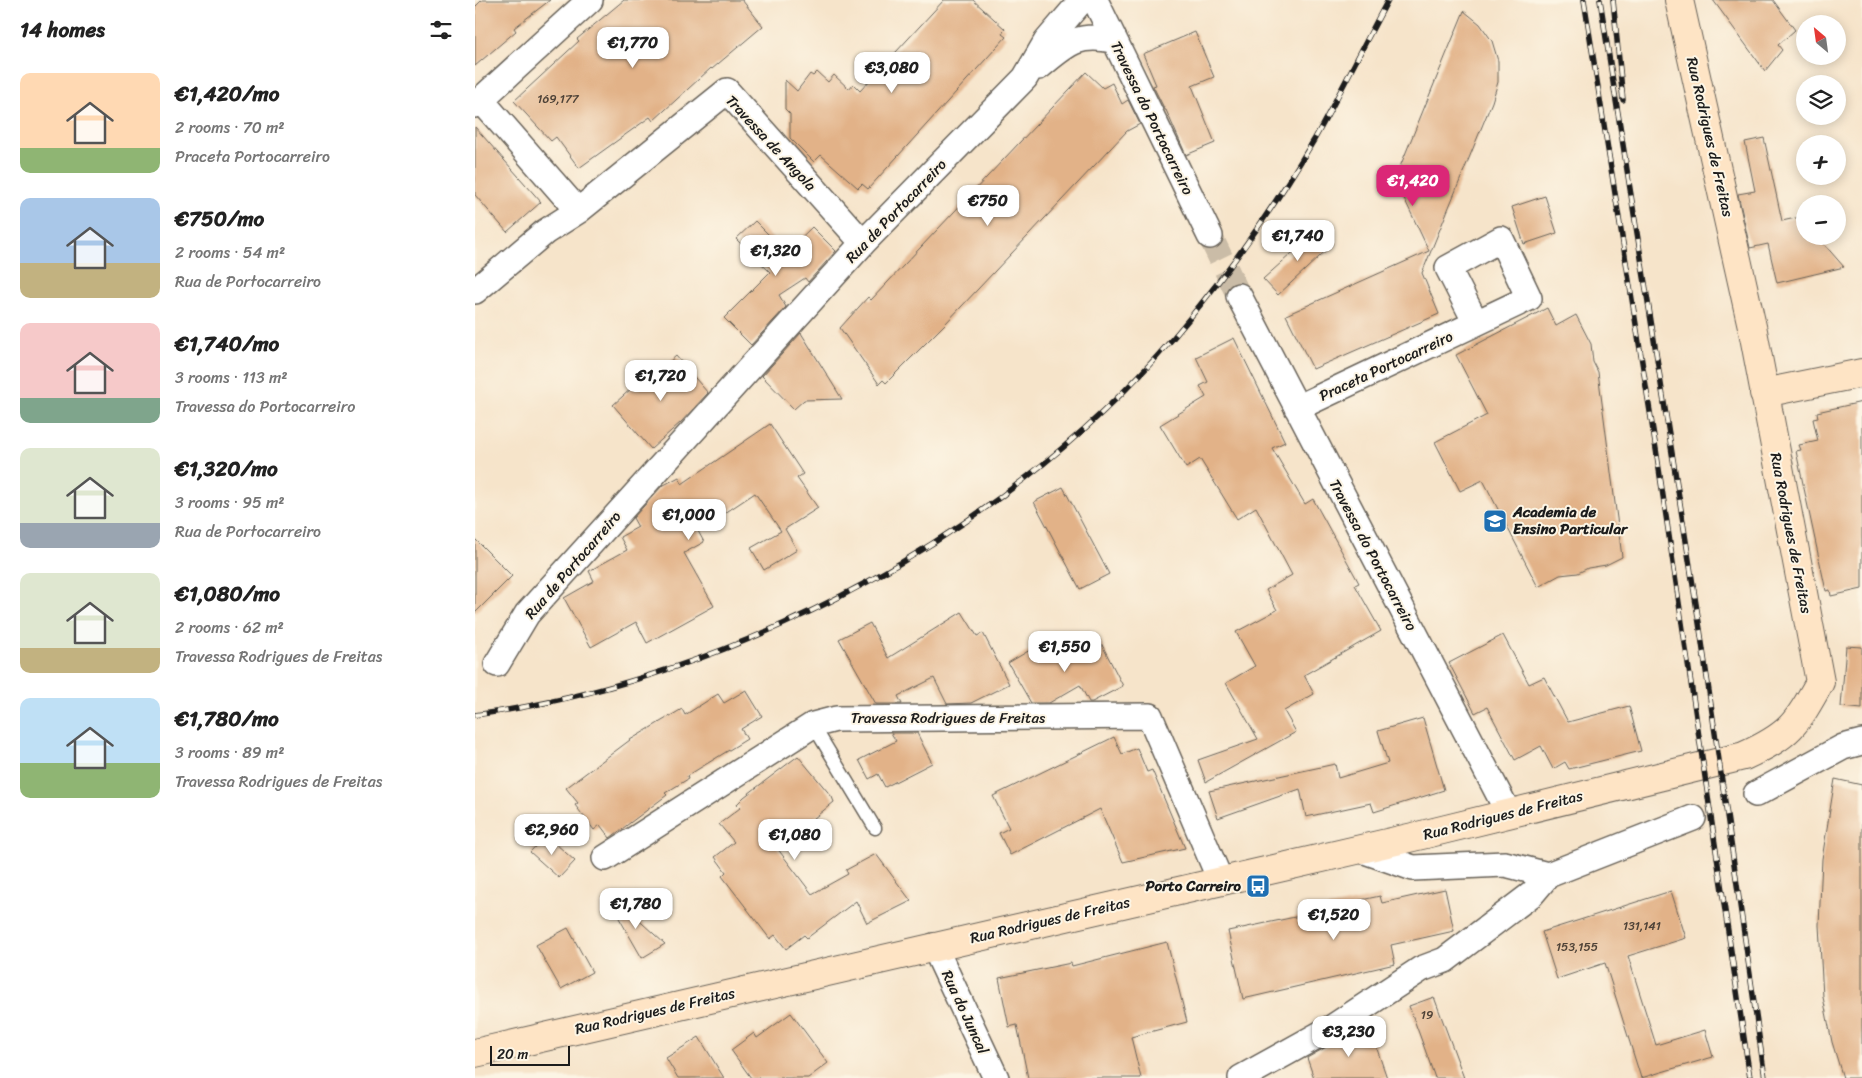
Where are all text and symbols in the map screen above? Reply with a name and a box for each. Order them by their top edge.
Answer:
text: 14 homes [20,11,105,49]
north arrow [1796,15,1846,65]
map controls [1796,15,1846,245]
icon: filters [427,16,455,44]
pin: €1,770 [592,27,674,69]
text: €1,770 [608,28,658,57]
street label: Travessa do Portocarreiro [1103,36,1201,200]
pin: €3,080 [851,52,933,94]
text: €3,080 [865,53,919,82]
street label: Rua Rodrigues de Freitas [1679,54,1741,220]
text: €1,420/mo [175,75,279,113]
button: layers [1796,75,1846,125]
house number: 169,177 [537,88,580,110]
street label: Travessa de Angola [719,89,823,198]
icon: home [60,93,120,153]
text: 2 rooms · 70 m² [175,113,285,142]
button: + [1796,135,1846,185]
text: Praceta Portocarreiro [175,142,330,171]
street label: Rua de Portocarreiro [839,152,953,269]
pin: €1,420 [1372,164,1454,207]
text: €1,420 [1387,166,1439,195]
pin: €750 [958,184,1018,227]
text: €750 [968,186,1008,215]
button: − [1796,195,1846,245]
text: €750/mo [175,200,264,238]
icon: home [60,218,120,278]
pin: €1,740 [1257,220,1339,262]
text: €1,740 [1272,221,1324,250]
pin: €1,320 [735,234,817,277]
text: €1,320 [751,236,801,265]
text: 2 rooms · 54 m² [175,238,285,267]
text: Rua de Portocarreiro [175,267,321,296]
street label: Praceta Portocarreiro [1315,323,1458,408]
text: €1,740/mo [175,325,279,363]
icon: home [60,343,120,403]
pin: €1,720 [620,360,702,402]
text: €1,720 [636,361,686,390]
text: 3 rooms · 113 m² [175,363,287,392]
text: Travessa do Portocarreiro [175,392,355,421]
text: €1,320/mo [175,450,278,488]
street label: Rua Rodrigues de Freitas [1763,450,1819,616]
icon: home [60,468,120,528]
street label: Travessa do Portocarreiro [1322,474,1424,636]
text: 3 rooms · 95 m² [175,488,285,517]
pin: €1,000 [648,498,730,541]
place label: Academia de Ensino Particular [1512,499,1629,542]
text: €1,000 [663,500,715,529]
street label: Rua de Portocarreiro [518,504,628,625]
school or university icon: Academia de Ensino Particular [1482,508,1508,534]
text: Rua de Portocarreiro [175,517,321,546]
text: €1,080/mo [175,575,280,613]
icon: home [60,593,120,653]
text: 2 rooms · 62 m² [175,613,284,642]
pin: €1,550 [1024,630,1106,673]
text: €1,550 [1039,632,1091,661]
text: Travessa Rodrigues de Freitas [175,642,382,671]
text: €1,780/mo [175,700,279,738]
street label: Travessa Rodrigues de Freitas [851,705,1046,731]
icon: home [60,718,120,778]
text: 3 rooms · 89 m² [175,738,284,767]
text: Travessa Rodrigues de Freitas [175,767,382,796]
street label: Rua Rodrigues de Freitas [1420,783,1586,847]
pin: €2,960 [511,814,593,856]
text: €2,960 [525,815,579,844]
pin: €1,080 [754,818,836,861]
text: €1,080 [769,820,821,849]
place label: Porto Carreiro [1145,873,1242,899]
bus stop icon: Porto Carreiro [1245,873,1271,899]
pin: €1,780 [595,888,677,930]
text: €1,780 [611,889,661,918]
street label: Rua Rodrigues de Freitas [967,889,1133,951]
pin: €1,520 [1293,898,1375,941]
text: €1,520 [1309,900,1359,929]
house number: 131,141 [1623,915,1661,937]
house number: 153,155 [1556,936,1598,958]
street label: Rua do Juncal [934,966,996,1059]
street label: Rua Rodrigues de Freitas [572,980,738,1042]
house number: 19 [1421,1004,1433,1026]
pin: €3,230 [1308,1016,1390,1058]
text: €3,230 [1323,1017,1375,1046]
text: 20 m [497,1042,528,1067]
scale bar [490,1043,570,1066]

